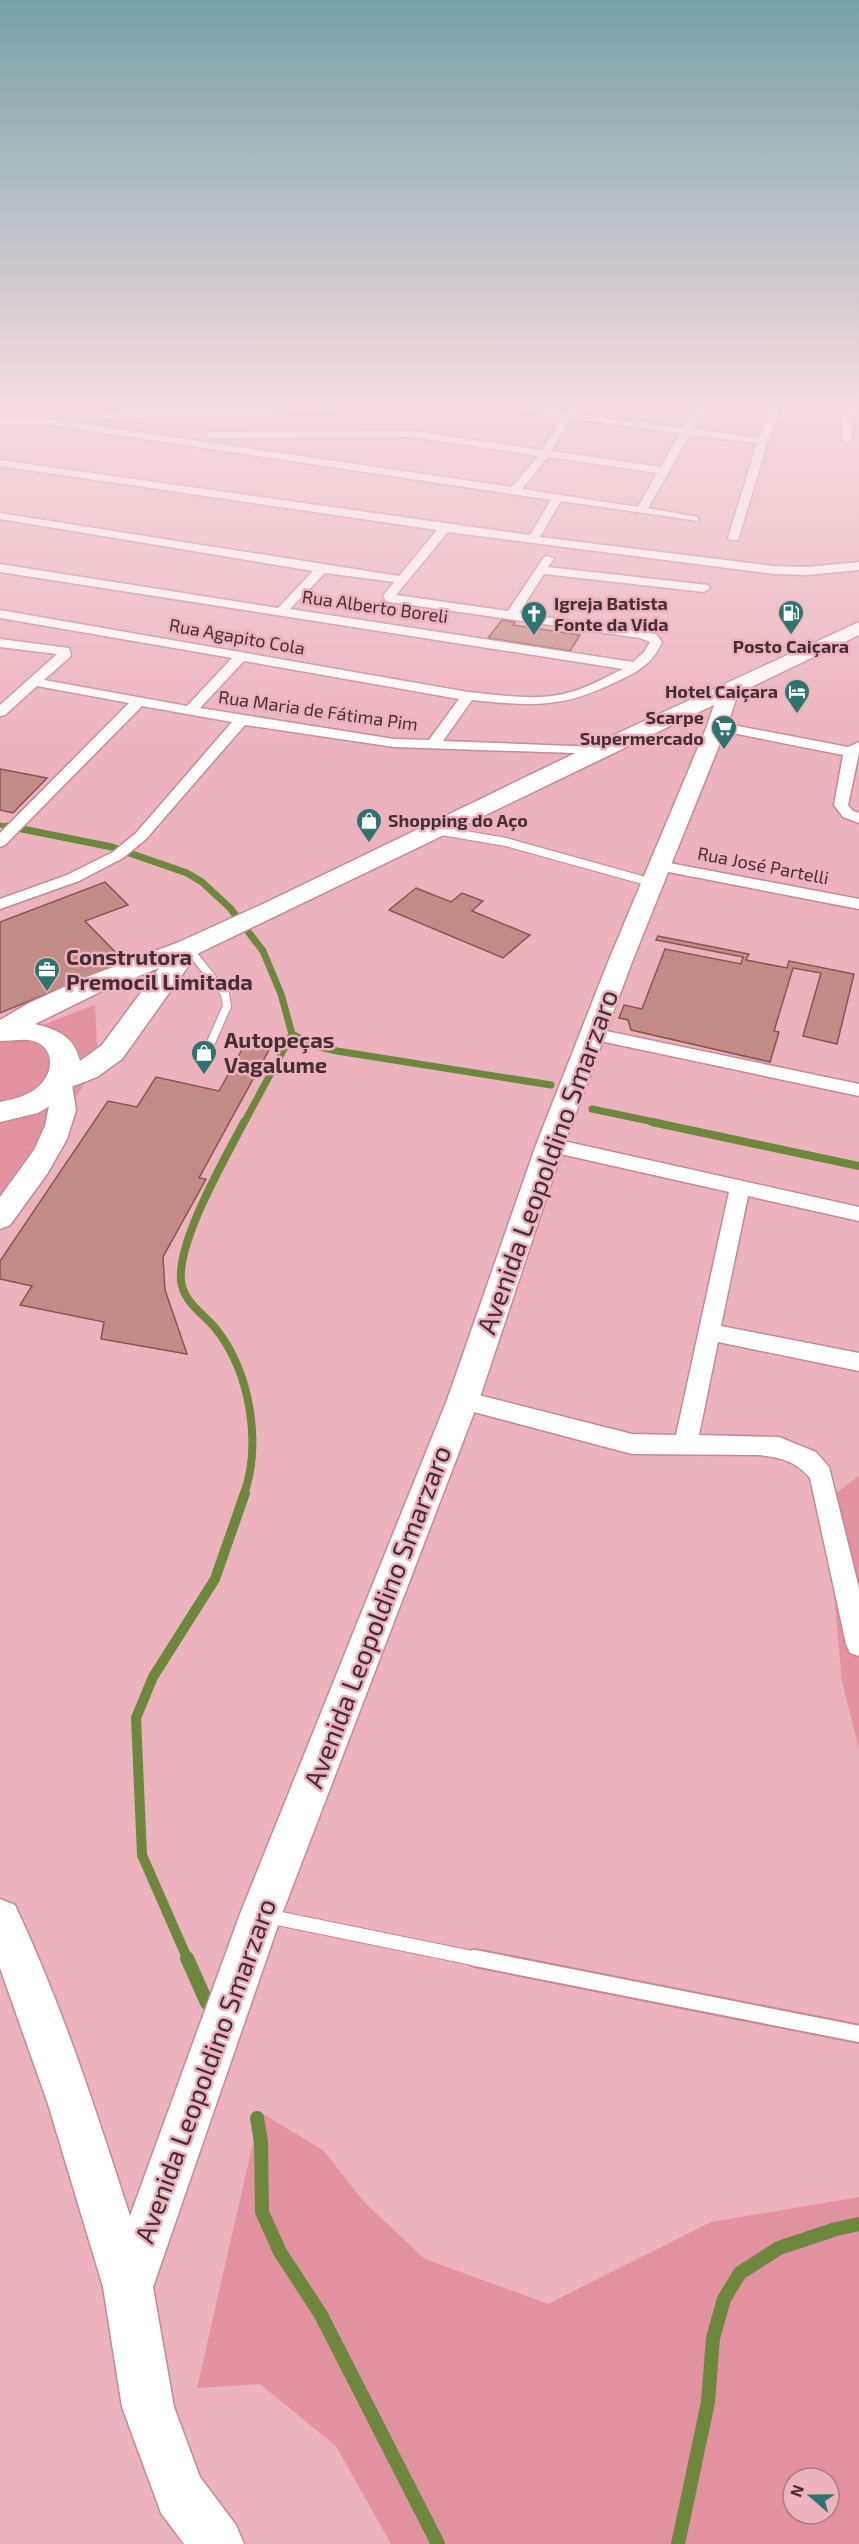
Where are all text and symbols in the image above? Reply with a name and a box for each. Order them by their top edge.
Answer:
street label: Rua Alberto Boreli [301,585,450,627]
place label: Igreja Batista Fonte da Vida [554,592,669,635]
fuel station icon: Posto Caiçara [776,598,806,636]
church icon: Igreja Batista Fonte da Vida [519,599,549,637]
street label: Rua Agapito Cola [168,613,307,659]
place label: Posto Caiçara [733,635,849,658]
hotel icon: Hotel Caiçara [782,677,812,715]
place label: Hotel Caiçara [665,680,778,703]
street label: Rua Maria de Fátima Pim [217,685,419,735]
place label: Scarpe Supermercado [580,706,704,749]
supermarket icon: Scarpe Supermercado [709,713,739,751]
shop icon: Shopping do Aço [354,806,384,844]
place label: Shopping do Aço [388,809,528,832]
street label: Rua José Partelli [696,841,831,889]
place label: Construtora Premocil Limitada [66,943,253,994]
office icon: Construtora Premocil Limitada [32,955,62,993]
street label: Avenida Leopoldino Smarzaro [469,985,624,1338]
place label: Autopeças Vagalume [224,1026,334,1077]
shop icon: Autopeças Vagalume [189,1038,219,1076]
street label: Avenida Leopoldino Smarzaro [296,1440,457,1792]
street label: Avenida Leopoldino Smarzaro [127,1894,282,2247]
north arrow [781,2466,841,2526]
text: N [786,2482,807,2499]

